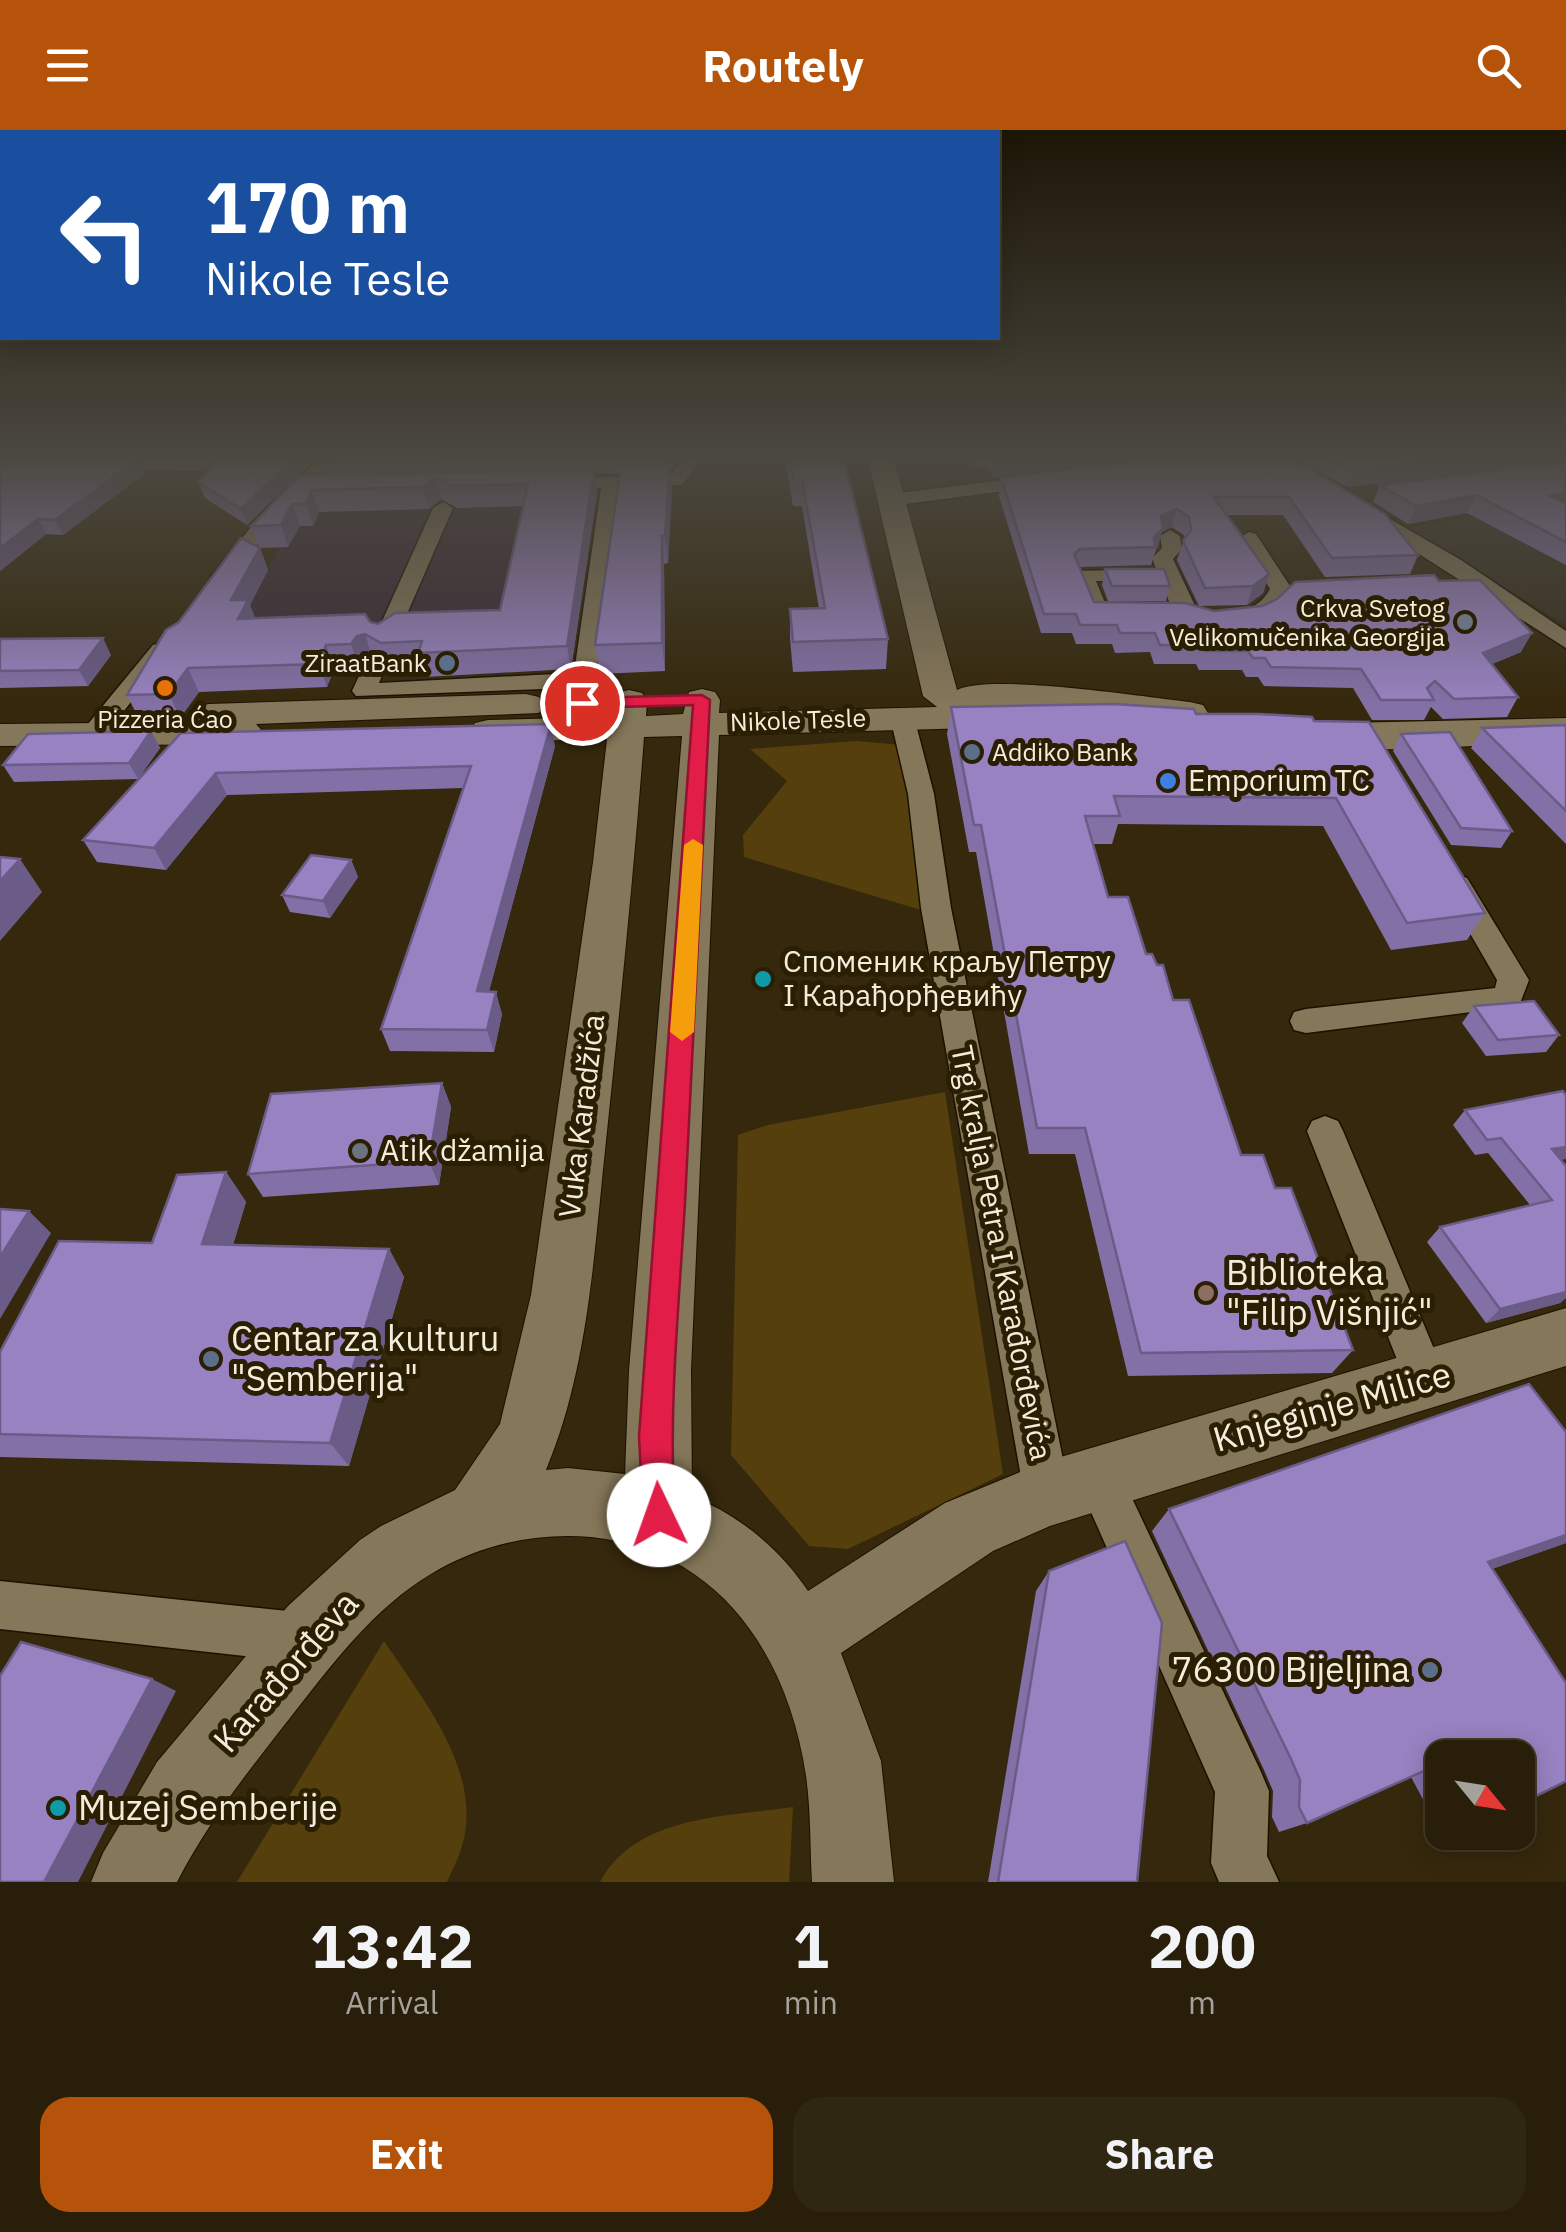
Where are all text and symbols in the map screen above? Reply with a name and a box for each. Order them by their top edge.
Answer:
text: Routely [702,36,864,94]
icon: menu [40,38,95,93]
icon: search [1471,38,1526,93]
text: 170 m [205,161,410,252]
icon: left [40,170,170,300]
text: Nikole Tesle [205,249,450,307]
place label: Crkva Svetog Velikomučenika Georgija [1169,591,1445,653]
marker: Crkva Svetog Velikomučenika Georgija [1454,611,1476,633]
place label: ZiraatBank [305,646,427,679]
marker: ZiraatBank [436,652,458,674]
pin [540,661,625,746]
icon: arrive [555,676,610,731]
marker: Pizzeria Ćao [154,677,176,699]
street label: Nikole Tesle [729,701,867,738]
place label: Pizzeria Ćao [97,702,233,735]
place label: Addiko Bank [992,735,1133,768]
marker: Addiko Bank [961,741,983,763]
place label: Emporium TC [1188,760,1370,799]
marker: Emporium TC [1157,770,1179,792]
place label: Споменик краљу Петру I Карађорђевићу [783,941,1111,1014]
marker: Споменик краљу Петру I Карађорђевићу [752,968,774,990]
street label: Vuka Karadžića [549,1012,612,1220]
street label: Trg kralja Petra I Karađorđevića [943,1042,1062,1464]
place label: Atik džamija [380,1130,545,1169]
marker: Atik džamija [349,1140,371,1162]
place label: Biblioteka "Filip Višnjić" [1226,1249,1433,1335]
marker: Biblioteka "Filip Višnjić" [1195,1282,1217,1304]
place label: Centar za kulturu "Semberija" [231,1315,499,1401]
marker: Centar za kulturu "Semberija" [200,1348,222,1370]
street label: Knjeginje Milice [1208,1350,1456,1462]
position arrow [607,1463,711,1567]
street label: Karađorđeva [203,1581,368,1762]
place label: 76300 Bijeljina [1172,1646,1410,1692]
marker: 76300 Bijeljina [1419,1659,1441,1681]
north arrow [1425,1740,1535,1850]
map controls [1425,1740,1535,1850]
place label: Muzej Semberije [78,1784,338,1830]
marker: Muzej Semberije [47,1797,69,1819]
text: 13:42 [310,1906,474,1985]
text: 1 [793,1906,829,1985]
text: 200 [1148,1906,1256,1985]
text: Arrival [345,1981,439,2023]
text: min [784,1981,838,2023]
text: m [1188,1981,1216,2023]
button: Exit [40,2097,773,2212]
button: Share [793,2097,1526,2212]

